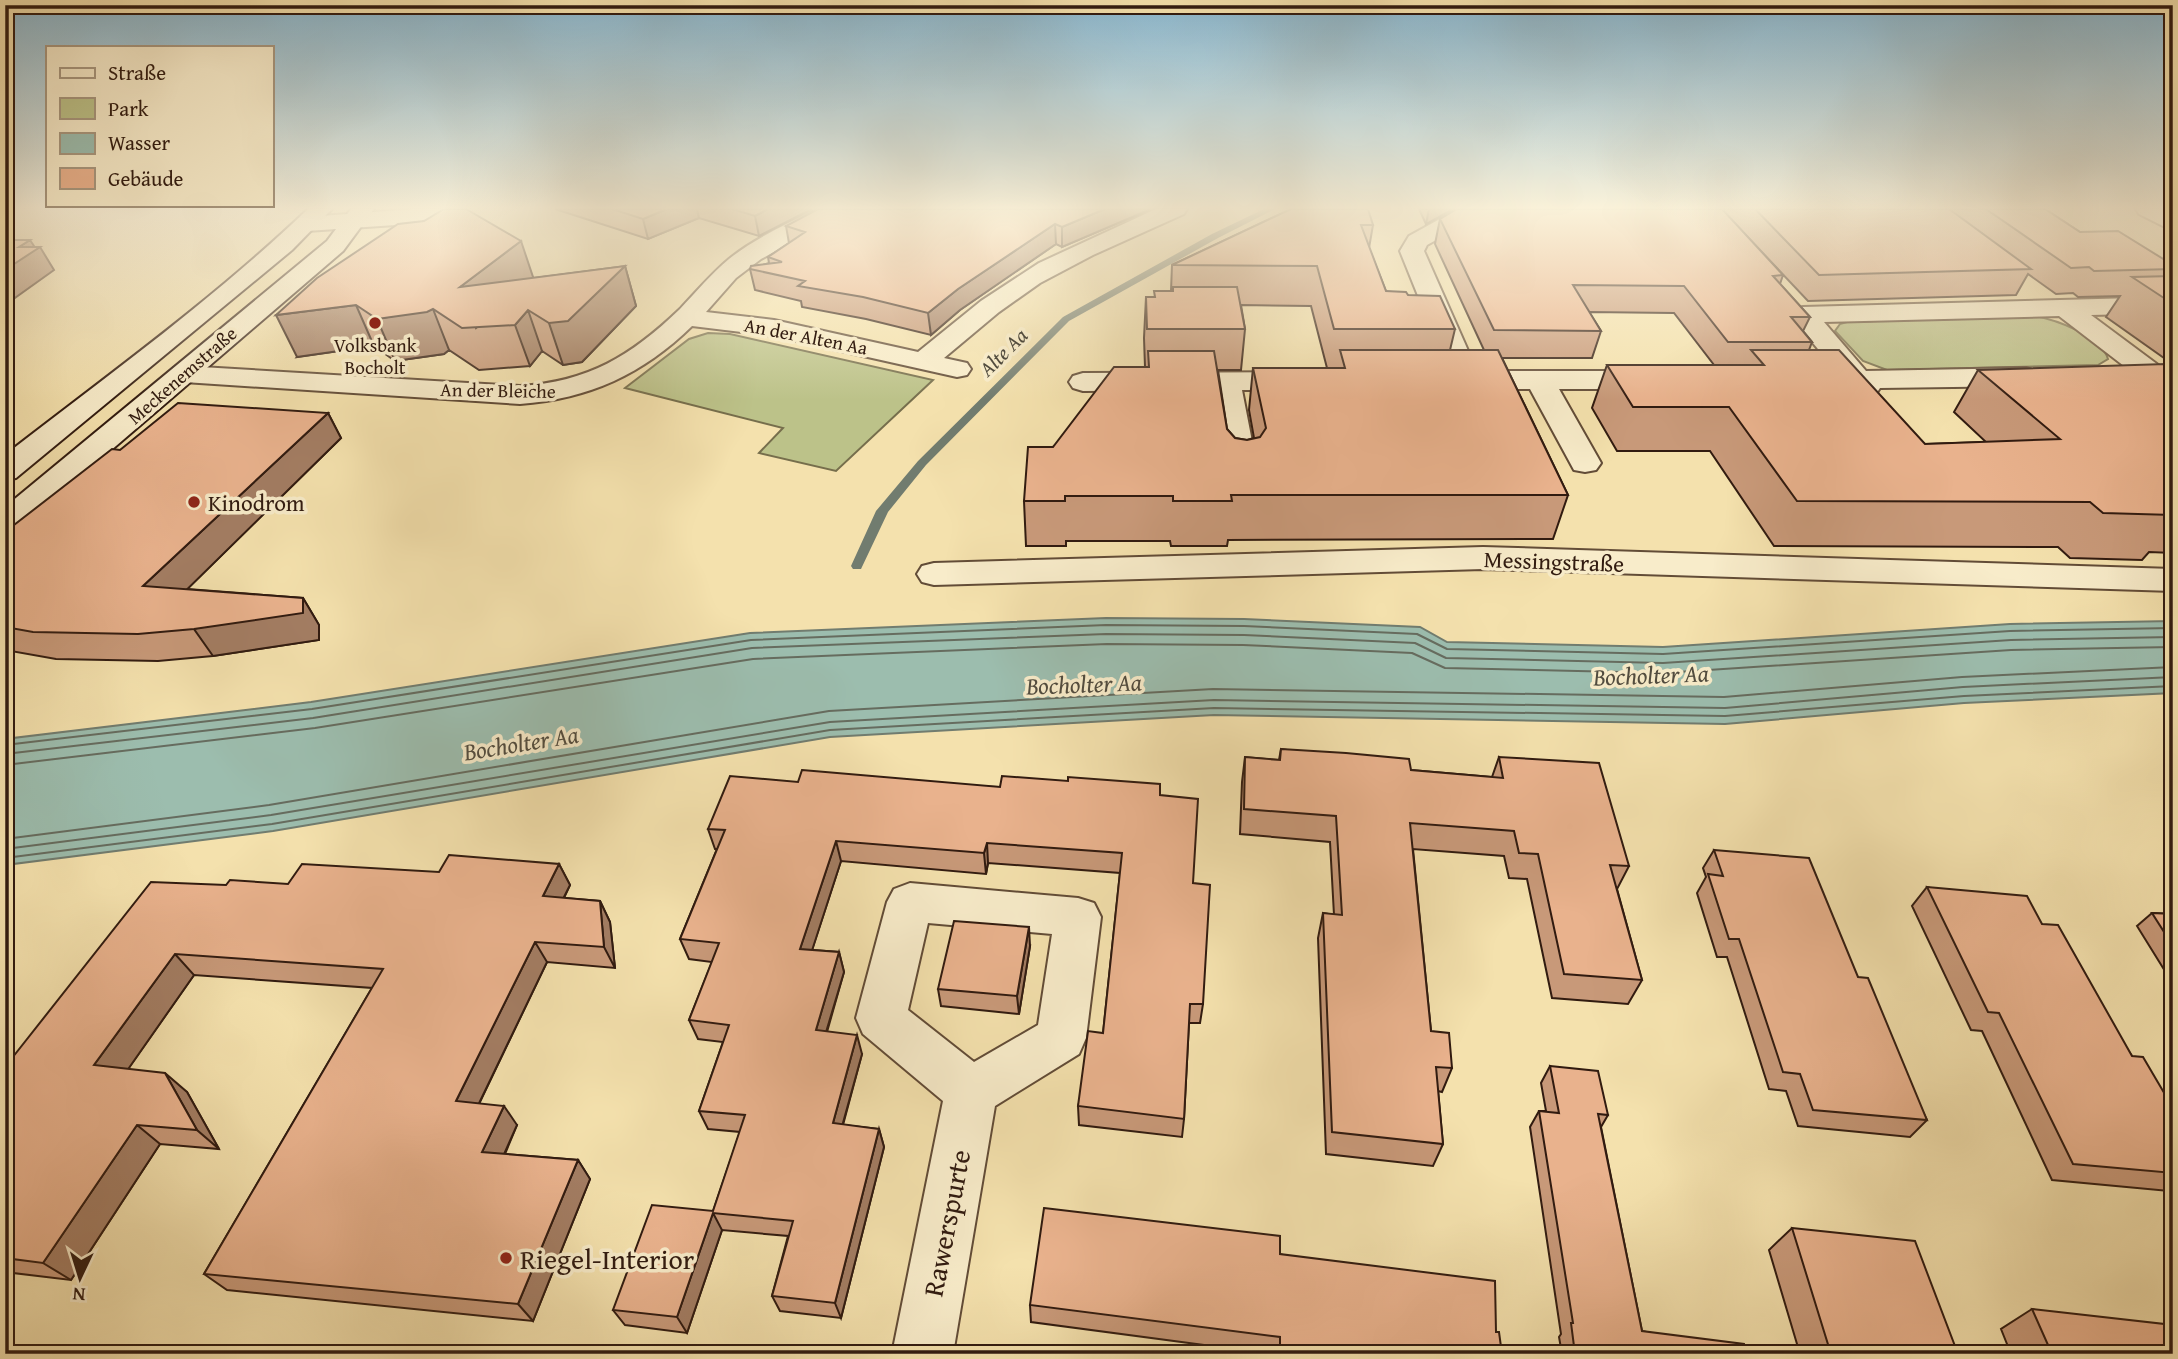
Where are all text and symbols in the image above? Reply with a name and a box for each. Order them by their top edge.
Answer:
legend [46,46,273,206]
text: Straße [108,57,166,88]
text: Park [108,93,149,124]
text: Wasser [108,127,170,158]
text: Gebäude [108,163,184,194]
street label: An der Alten Aa [742,310,870,362]
marker: Volksbank Bocholt [367,315,383,331]
street label: Meckenemstraße [121,319,243,430]
water label: Alte Aa [971,320,1035,384]
place label: Volksbank Bocholt [334,331,417,381]
street label: An der Bleiche [440,375,556,405]
place label: Kinodrom [208,486,305,519]
marker: Kinodrom [186,494,202,510]
street label: Messingstraße [1483,542,1625,580]
water label: Bocholter Aa [1592,655,1709,695]
water label: Bocholter Aa [1025,664,1142,704]
water label: Bocholter Aa [460,717,581,769]
street label: Rawerspurte [912,1146,980,1300]
place label: Riegel-Interior [520,1238,695,1279]
north arrow [46,1244,116,1314]
marker: Riegel-Interior [498,1250,514,1266]
text: N [71,1281,86,1309]

